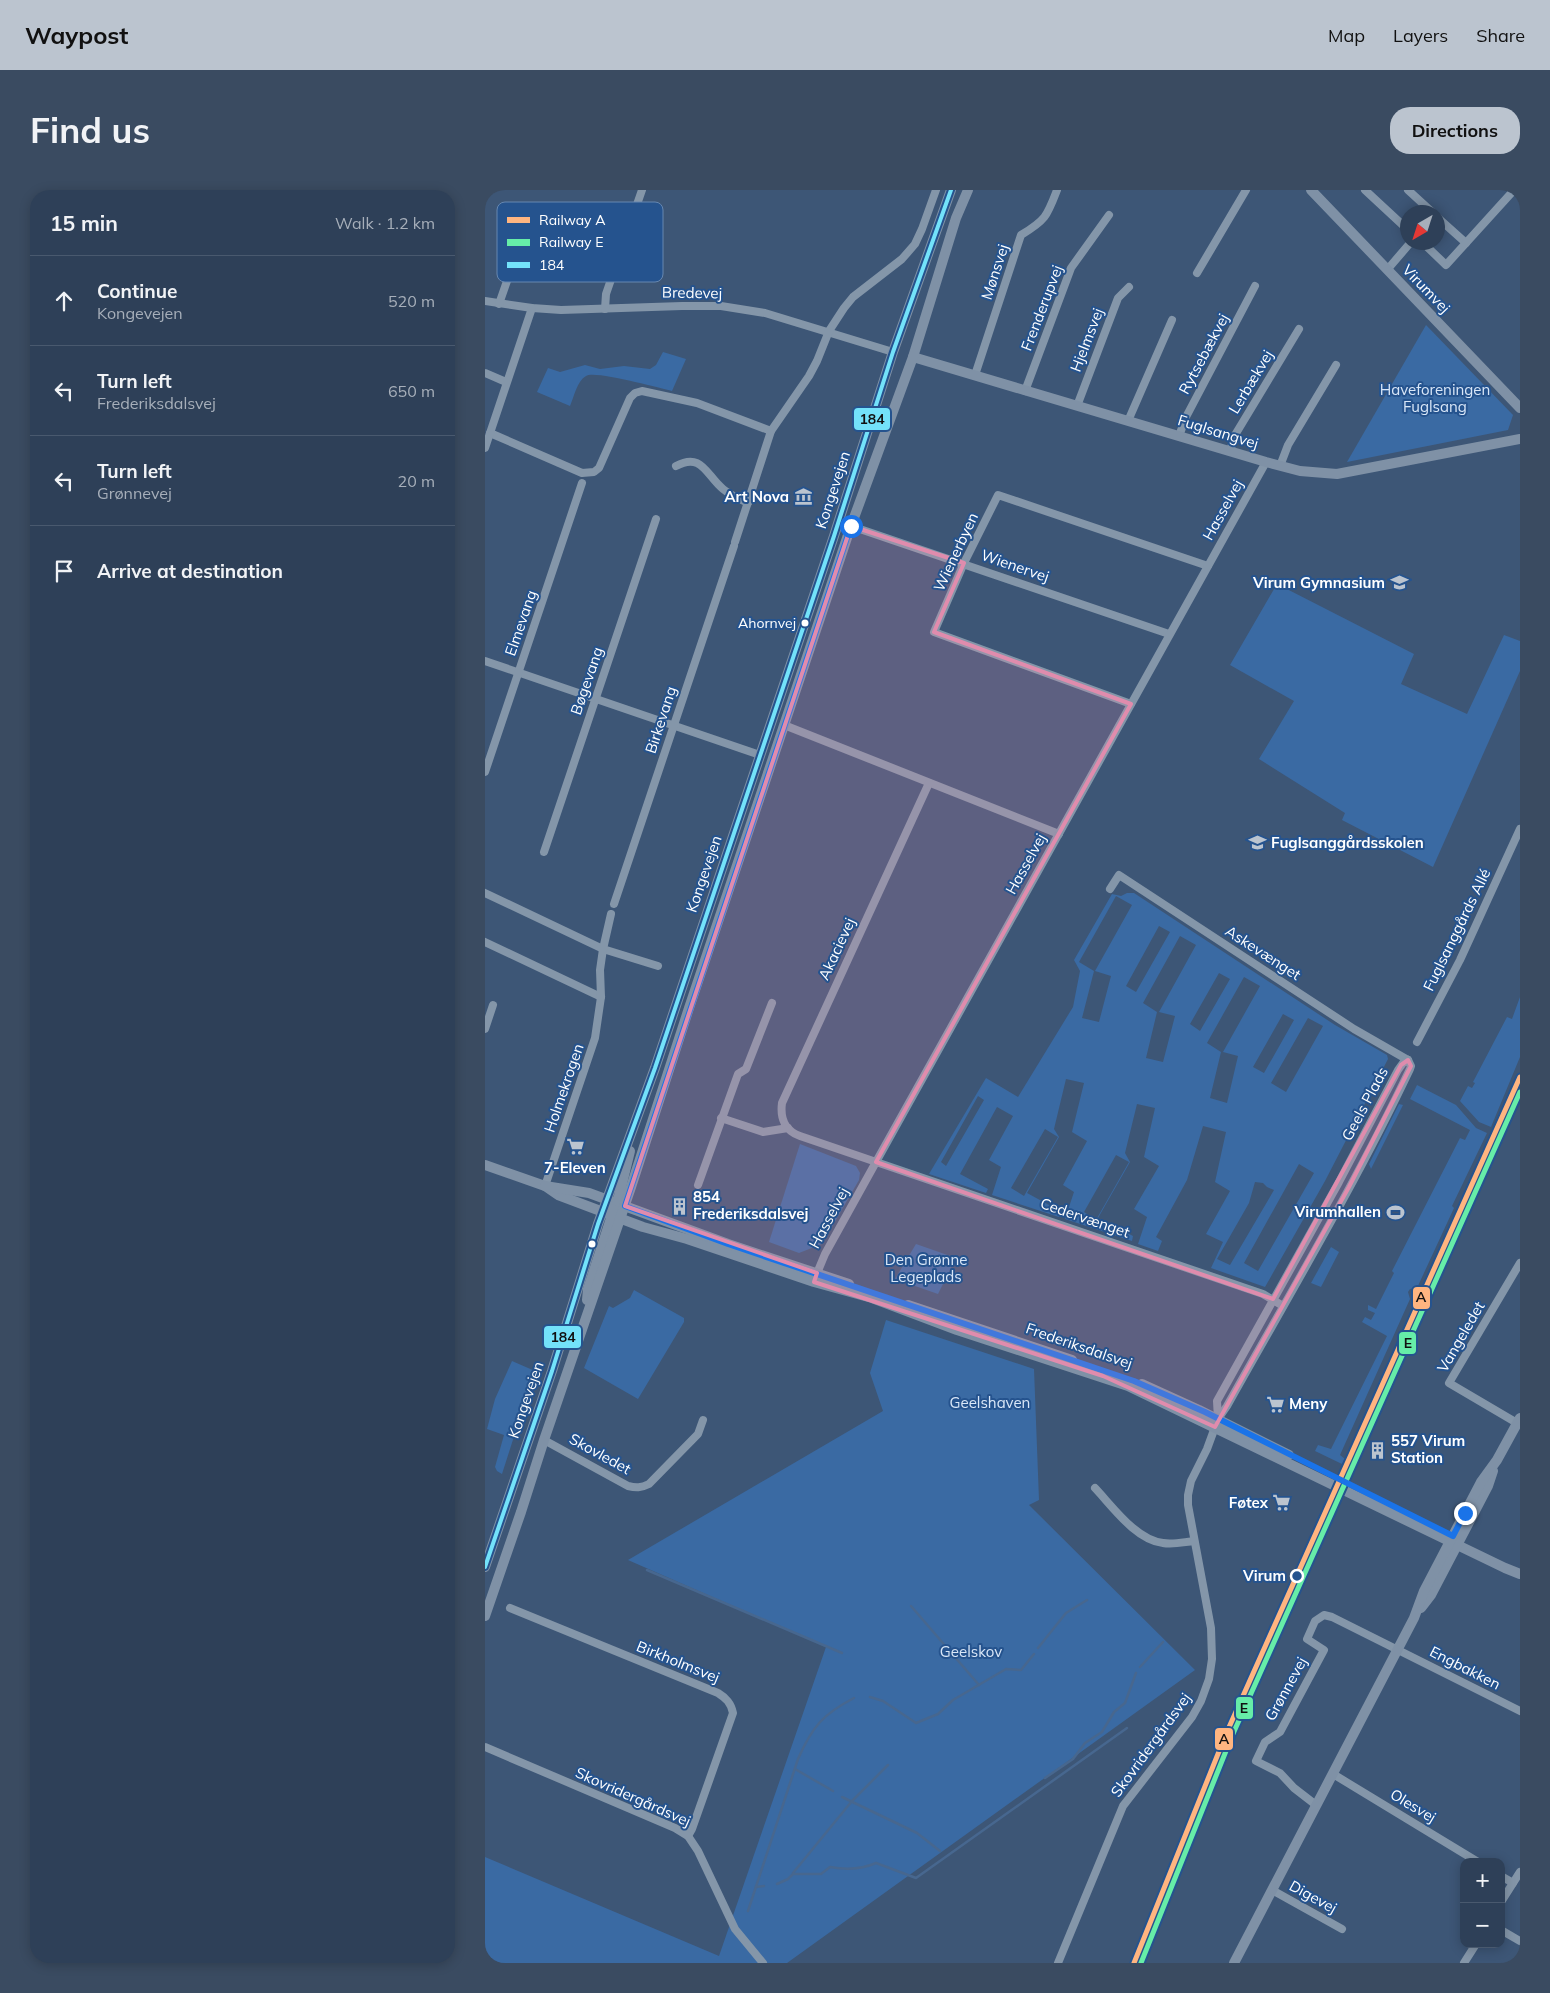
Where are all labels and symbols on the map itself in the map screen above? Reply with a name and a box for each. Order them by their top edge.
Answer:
legend [497,202,663,282]
north arrow [1400,205,1445,250]
text: Railway A [539,211,606,229]
text: Railway E [539,233,603,251]
street label: Mønsvej [977,242,1012,302]
text: 184 [539,256,565,274]
street label: Virumvej [1398,260,1454,317]
street label: Frenderupvej [1016,262,1067,353]
street label: Bredevej [662,282,722,303]
street label: Hjelmsvej [1066,305,1107,374]
street label: Rytsebækvej [1174,310,1233,397]
street label: Lerbækvej [1224,346,1277,417]
park label: Haveforeningen Fuglsang [1380,380,1490,416]
line badge: 184 [853,407,891,431]
text: 184 [859,410,885,428]
street label: Fuglsangvej [1175,410,1261,453]
street label: Kongevejen [811,449,854,531]
street label: Hasselvej [1198,476,1247,544]
place label: Art Nova [724,487,789,506]
museum icon: Art Nova [793,487,813,507]
street label: Wienerbyen [929,509,982,594]
route start [840,515,863,538]
street label: Wienervej [979,545,1052,586]
place label: Virum Gymnasium [1252,573,1385,592]
school or university icon: Virum Gymnasium [1389,573,1409,593]
street label: Elmevang [500,587,541,658]
place label: Ahornvej [738,614,796,632]
marker: Ahornvej [800,618,810,628]
street label: Bøgevang [566,644,607,717]
street label: Birkevang [641,684,680,756]
street label: Hasselvej [1001,830,1050,898]
street label: Kongevejen [681,833,726,915]
school or university icon: Fuglsanggårdsskolen [1247,833,1267,853]
place label: Fuglsanggårdsskolen [1271,833,1424,852]
street label: Fuglsanggårds Allé [1419,865,1494,994]
street label: Akacievej [814,915,859,983]
street label: Askevænget [1222,921,1305,984]
street label: Holmekrogen [539,1041,588,1135]
street label: Geels Plads [1337,1064,1392,1144]
supermarket icon: 7-Eleven [565,1137,585,1157]
place label: 7-Eleven [544,1158,606,1177]
street label: Hasselvej [805,1184,853,1252]
place label: 854 Frederiksdalsvej [693,1187,809,1223]
street label: Cedervænget [1038,1193,1132,1242]
building icon: 854 Frederiksdalsvej [669,1196,689,1216]
place label: Virumhallen [1294,1202,1381,1221]
sports icon: Virumhallen [1385,1202,1405,1222]
unlabelled marker [587,1239,597,1249]
park label: Den Grønne Legeplads [885,1250,967,1286]
line badge: A [1412,1286,1431,1310]
text: A [1416,1288,1427,1306]
street label: Vangeledet [1433,1298,1488,1376]
street label: Frederiksdalsvej [1023,1318,1135,1373]
line badge: 184 [543,1325,582,1349]
text: 184 [550,1328,576,1346]
line badge: E [1398,1331,1417,1355]
text: E [1404,1334,1412,1352]
street label: Kongevejen [503,1359,548,1441]
park label: Geelshaven [950,1393,1030,1412]
supermarket icon: Meny [1265,1394,1285,1414]
place label: Meny [1289,1394,1328,1413]
street label: Skovledet [566,1429,634,1478]
place label: 557 Virum Station [1391,1431,1465,1467]
building icon: 557 Virum Station [1367,1440,1387,1460]
place label: Føtex [1229,1493,1269,1512]
supermarket icon: Føtex [1272,1493,1292,1513]
route end [1454,1502,1477,1525]
place label: Virum [1242,1566,1286,1585]
marker: Virum [1290,1569,1304,1583]
street label: Birkholmsvej [634,1636,723,1687]
park label: Geelskov [940,1642,1002,1661]
street label: Engbakken [1427,1642,1504,1693]
street label: Grønnevej [1260,1653,1311,1724]
street label: Skovridergårdsvej [1106,1689,1195,1800]
line badge: E [1235,1696,1254,1720]
text: E [1240,1699,1248,1717]
line badge: A [1214,1727,1234,1751]
text: A [1219,1730,1230,1748]
street label: Skovridergårdsvej [573,1763,694,1830]
street label: Olesvej [1387,1785,1440,1827]
street label: Digevej [1286,1876,1340,1917]

